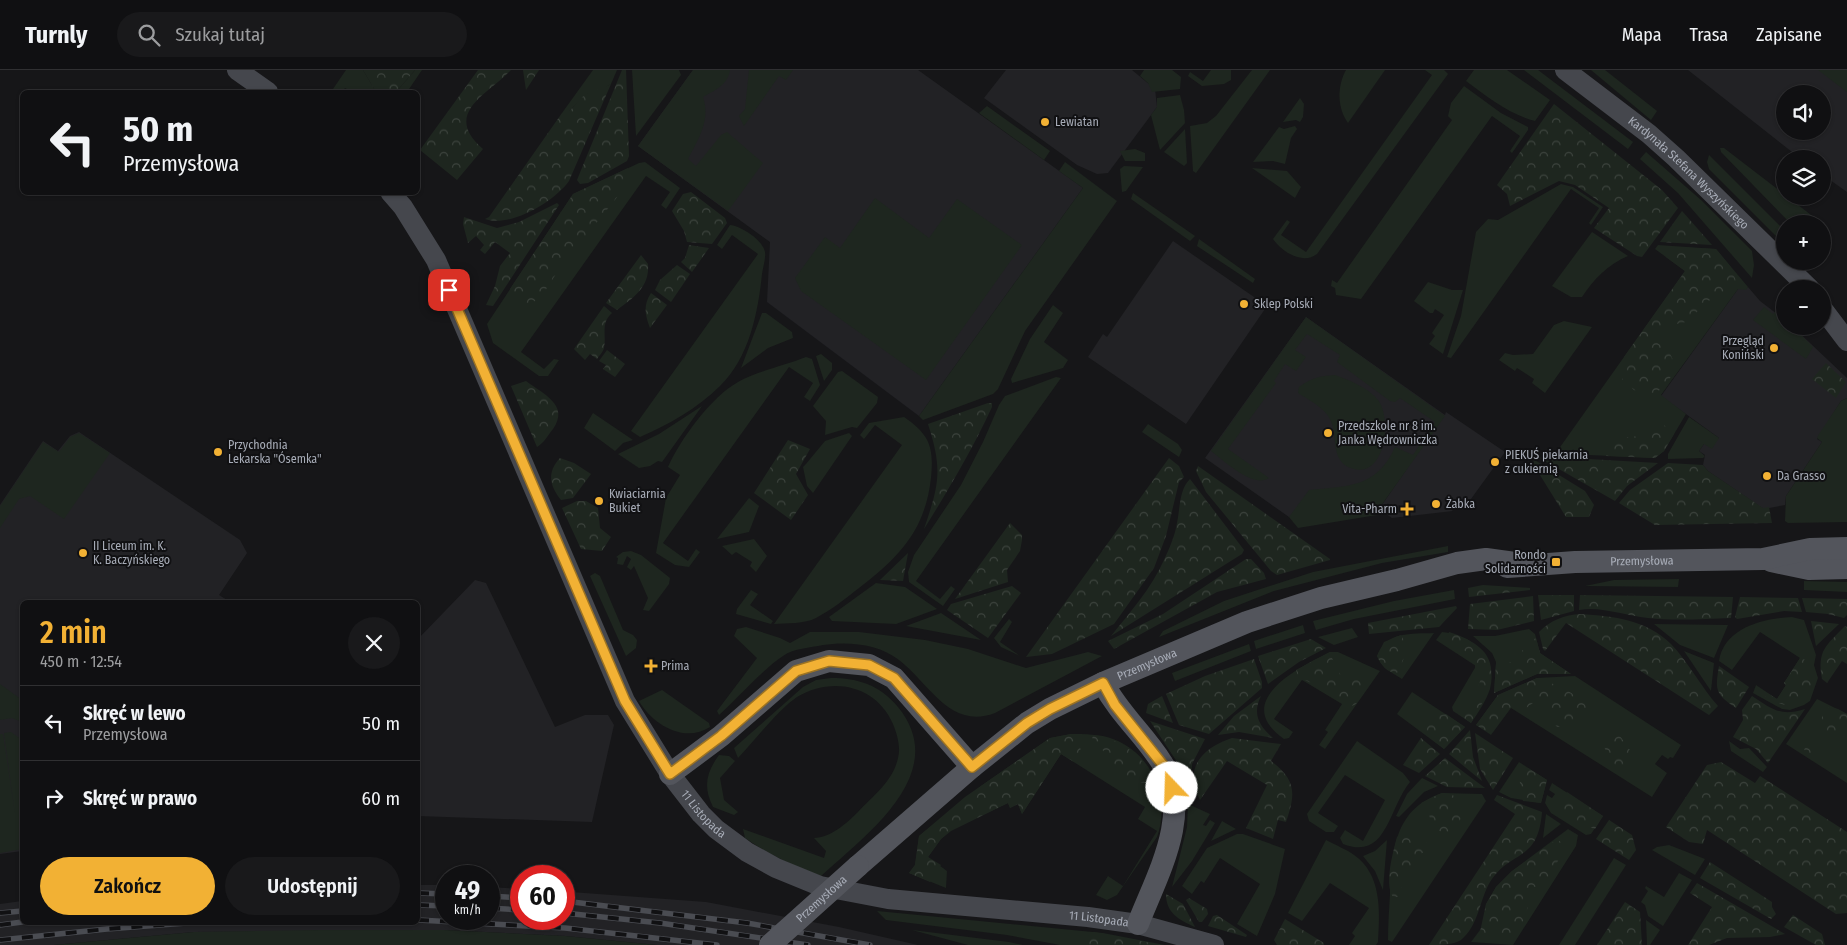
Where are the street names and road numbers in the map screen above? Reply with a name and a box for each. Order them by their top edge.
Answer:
street label: Kardynała Stefana Wyszyńskiego [1625,114,1752,232]
street label: Przemysłowa [1610,553,1674,568]
street label: Przemysłowa [1115,646,1179,683]
street label: 11 Listopada [678,787,729,841]
street label: Przemysłowa [793,872,850,925]
street label: 11 Listopada [1068,908,1130,930]

